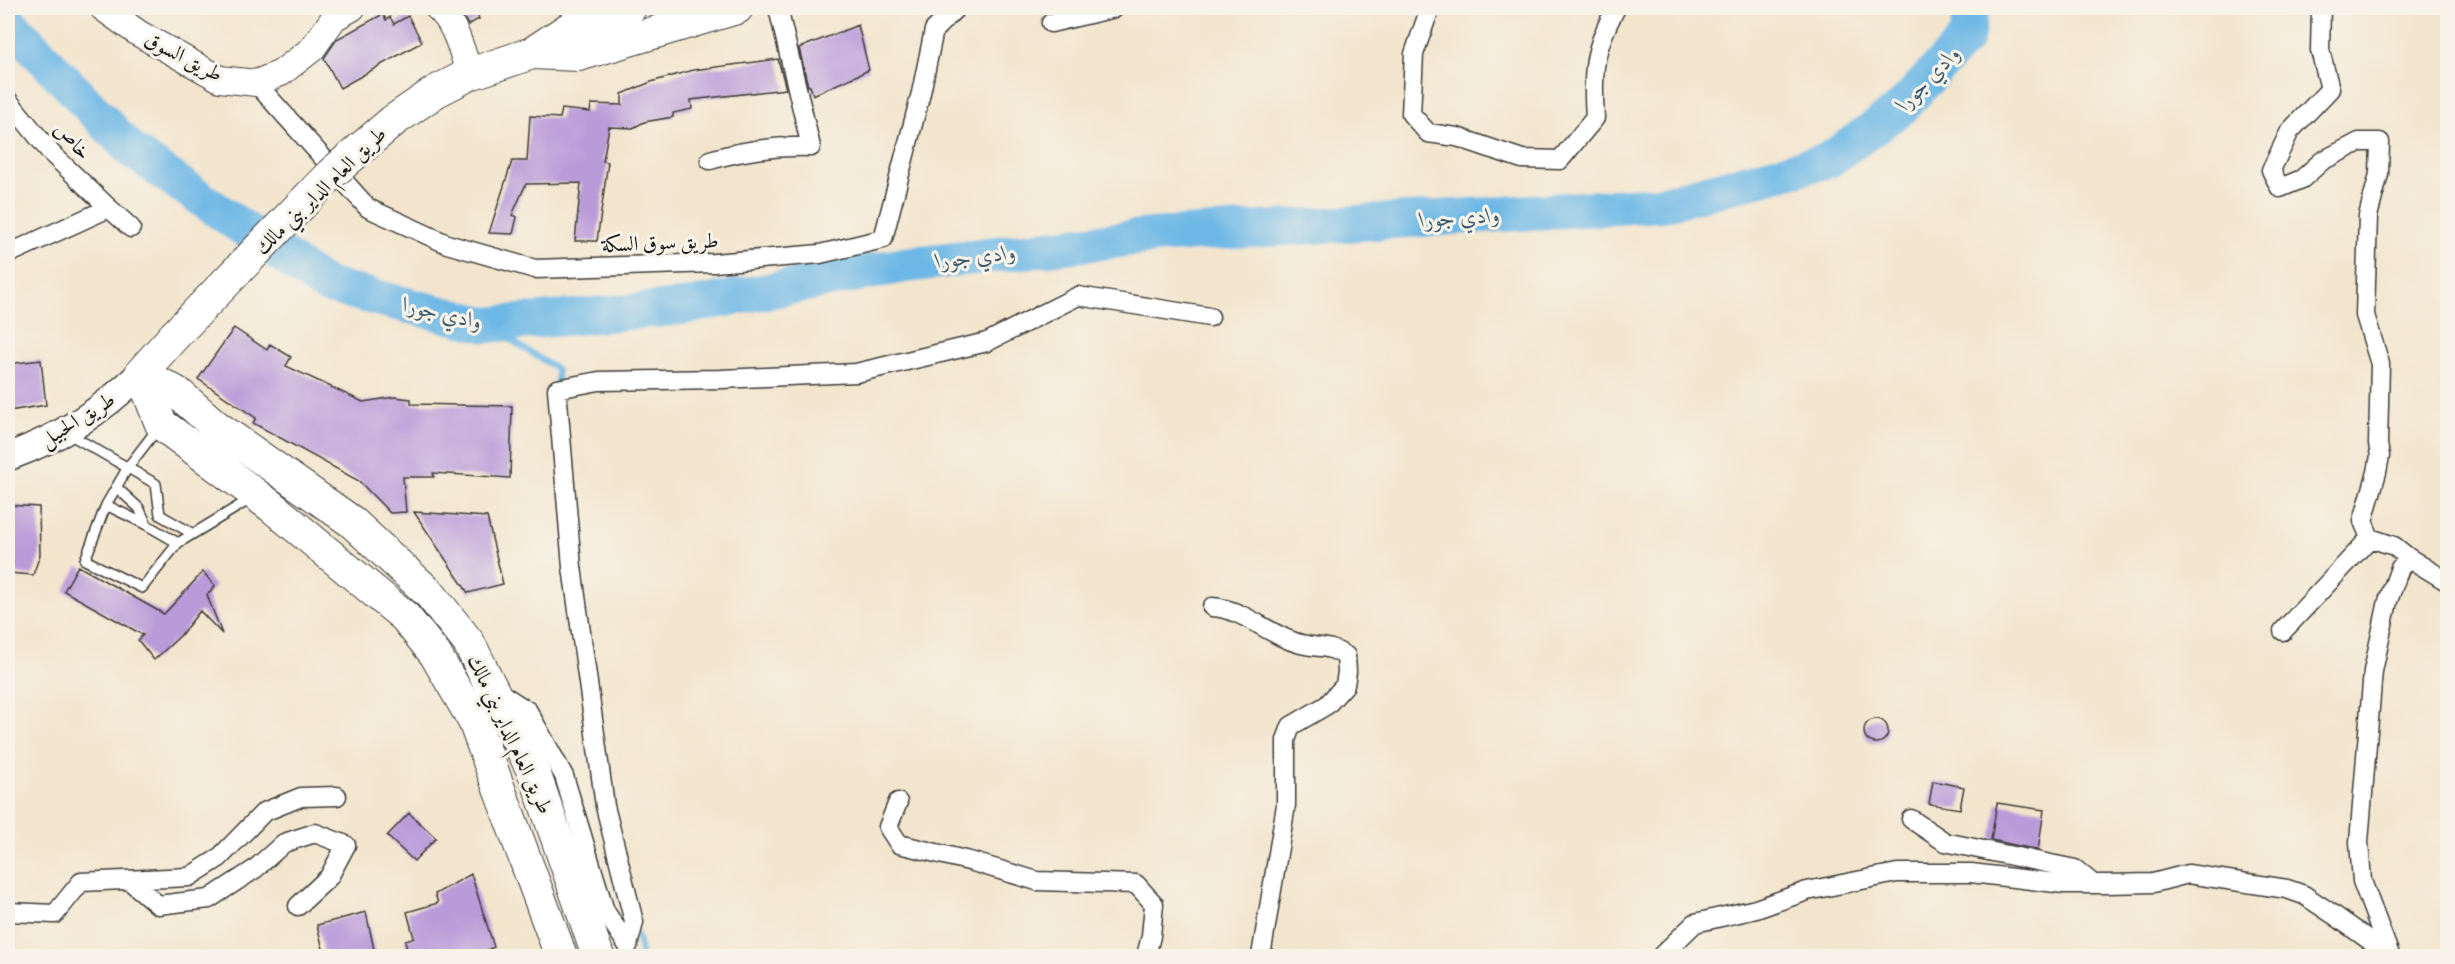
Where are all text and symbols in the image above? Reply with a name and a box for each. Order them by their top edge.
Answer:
street label: طريق السوق [140,25,228,87]
water label: وادي جورا [1888,39,1968,120]
street label: خاص [48,115,98,165]
street label: طريق العام الداير بني مالك [248,120,396,264]
water label: وادي جورا [1417,200,1501,237]
street label: طريق سوق السكة [600,226,719,258]
water label: وادي جورا [932,237,1018,279]
water label: وادي جورا [398,289,485,339]
street label: طريق الحبيل [34,385,121,454]
street label: طريق العام الداير بني مالك [457,650,560,821]

